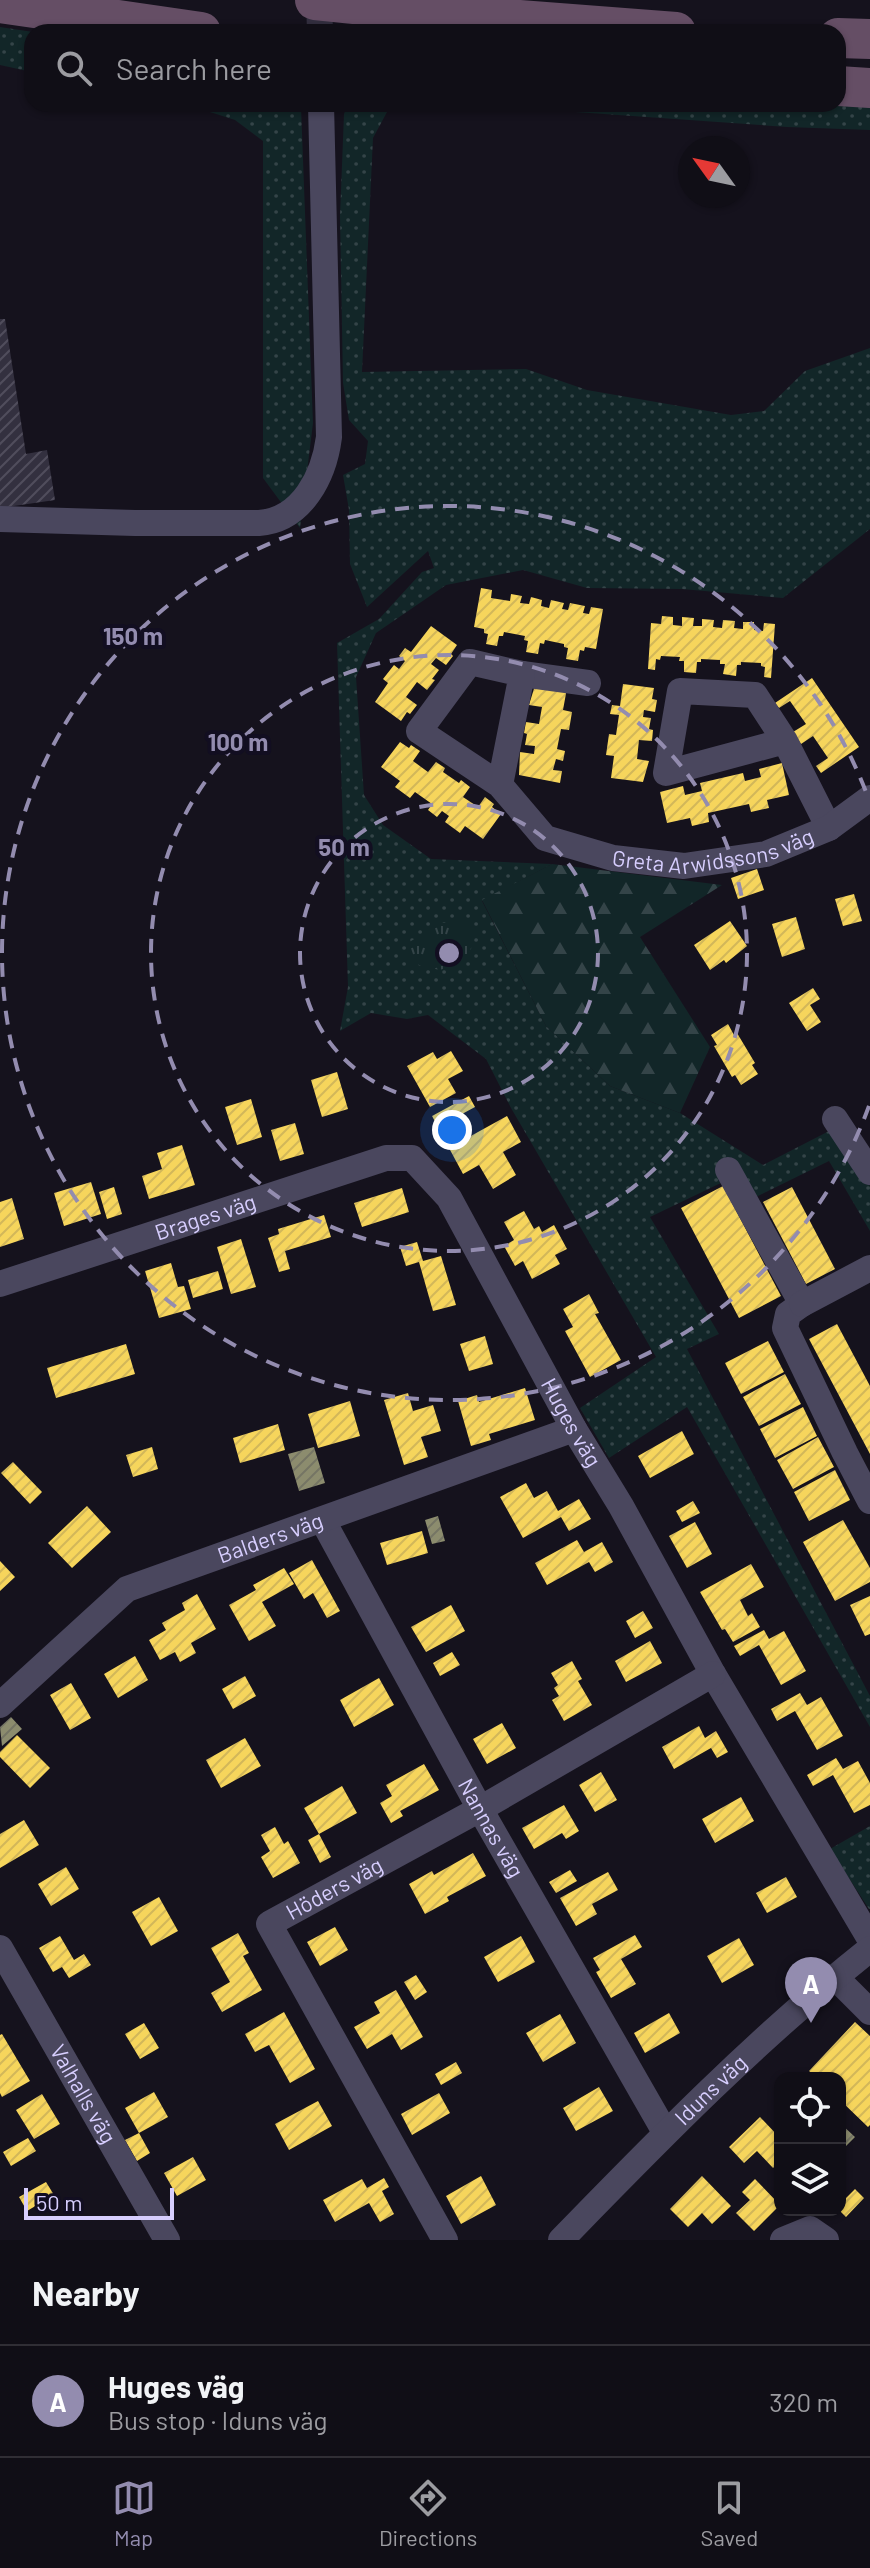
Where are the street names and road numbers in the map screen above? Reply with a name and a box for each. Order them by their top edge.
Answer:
street label: Greta Arwidssons väg [611,822,817,878]
street label: Brages väg [151,1187,259,1245]
street label: Huges väg [537,1373,608,1471]
street label: Balders väg [214,1506,326,1568]
street label: Nannas väg [454,1774,530,1881]
street label: Höders väg [281,1851,387,1924]
street label: Valhalls väg [46,2039,123,2147]
street label: Iduns väg [669,2049,751,2130]

